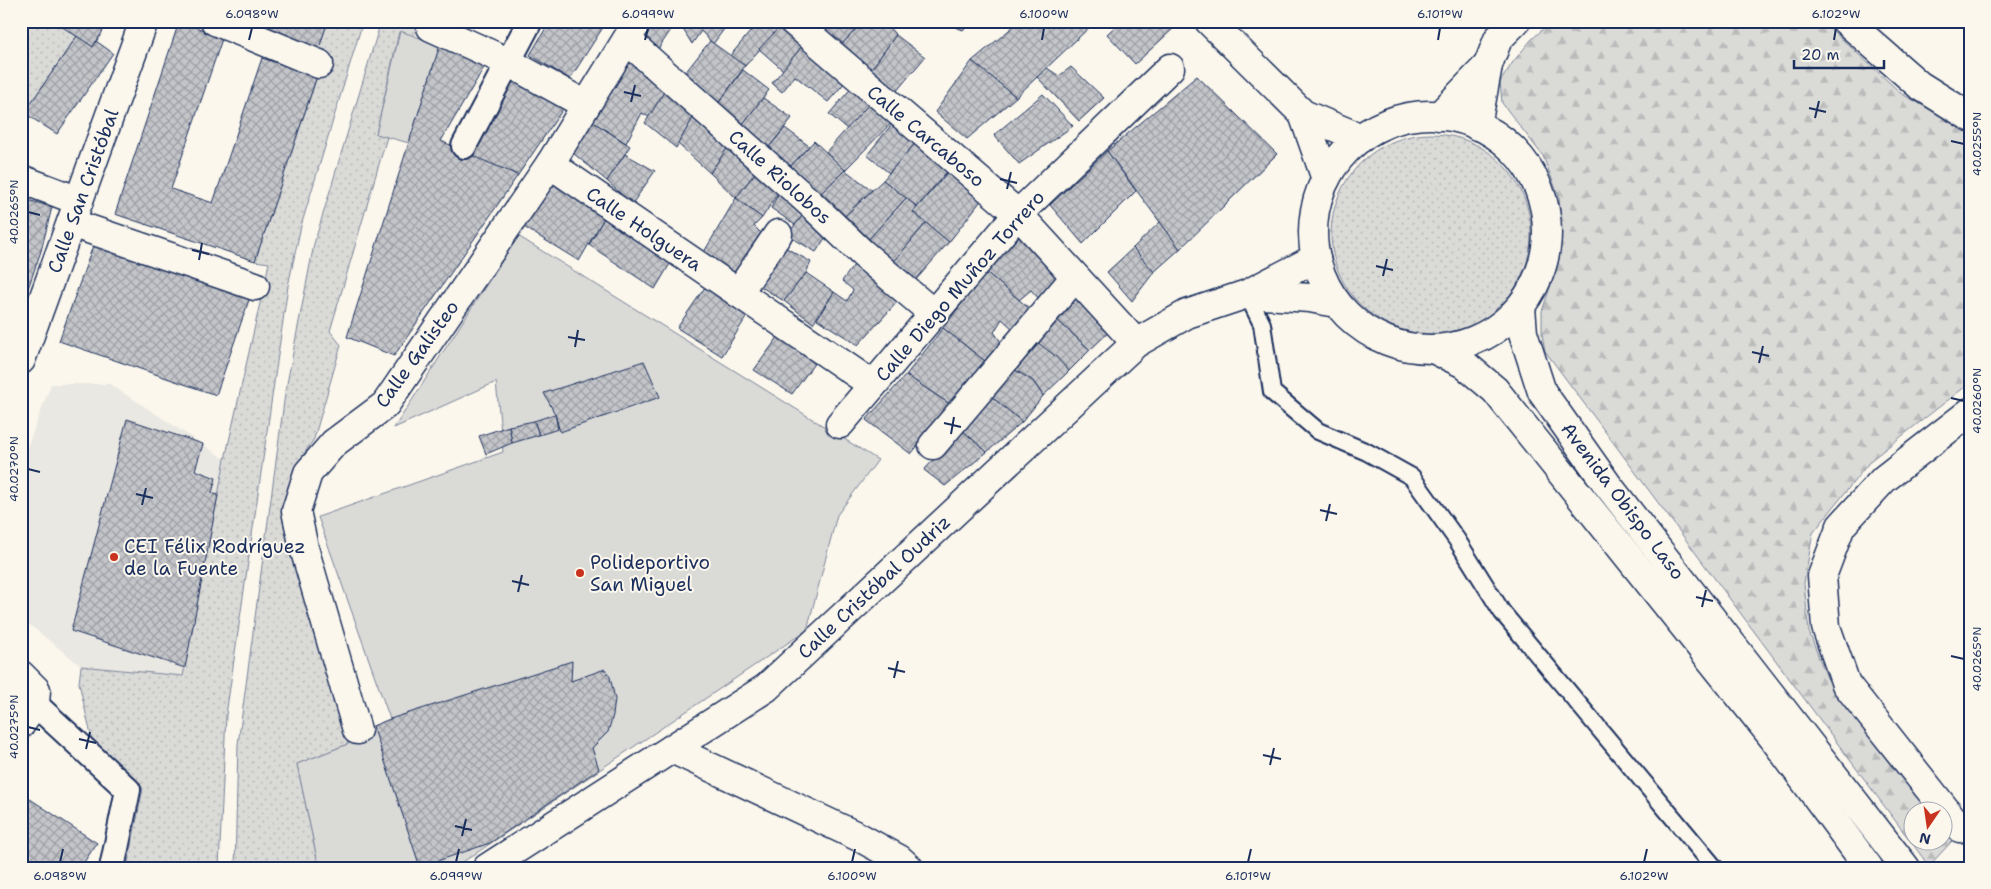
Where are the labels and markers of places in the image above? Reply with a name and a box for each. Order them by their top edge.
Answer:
place label: CEI Félix Rodríguez de la Fuente [124,534,306,581]
place label: Polideportivo San Miguel [590,550,710,597]
marker: CEI Félix Rodríguez de la Fuente [108,551,120,563]
marker: Polideportivo San Miguel [574,567,586,579]

